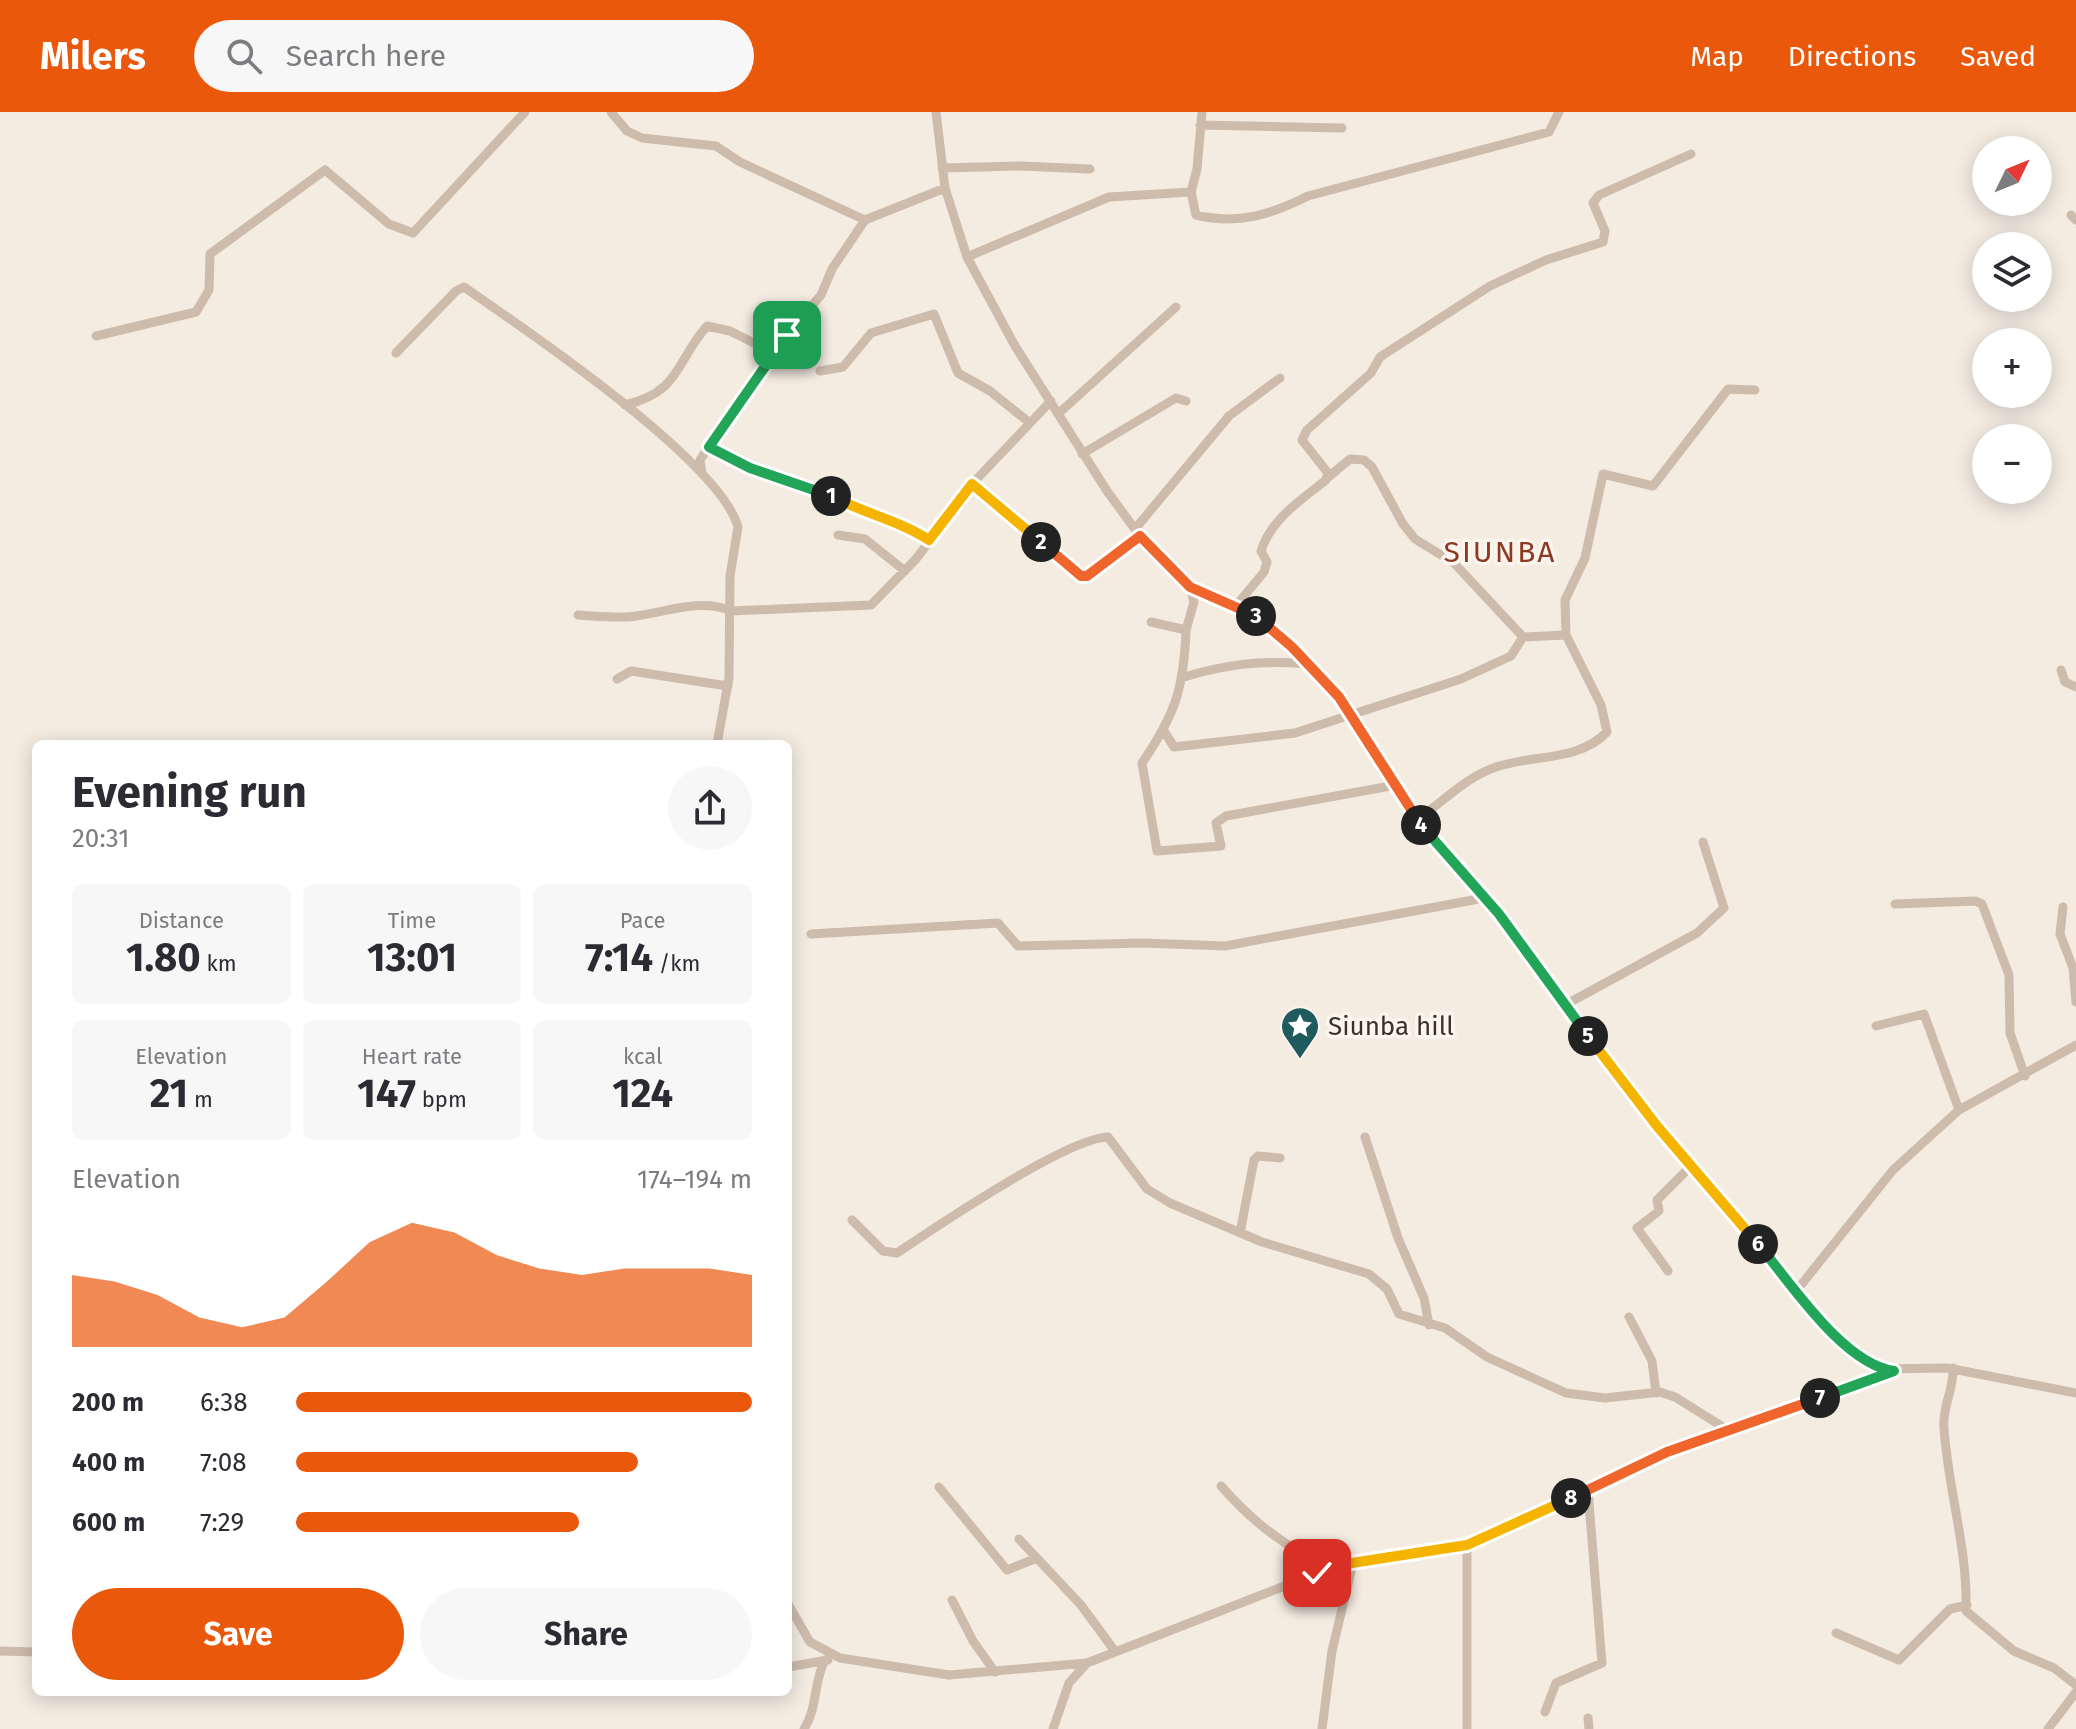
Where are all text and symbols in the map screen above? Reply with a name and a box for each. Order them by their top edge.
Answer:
search box [194,20,754,92]
text: Milers [40,33,146,79]
icon: search [222,34,266,78]
text: Search here [286,38,446,74]
text: Map [1690,40,1744,73]
text: Directions [1788,40,1916,73]
text: Saved [1960,40,2036,73]
north arrow [1972,136,2052,216]
map controls [1972,136,2052,504]
button: layers [1972,232,2052,312]
pin [753,301,821,369]
icon: arrive [765,313,809,357]
button: + [1972,328,2052,408]
button: − [1972,424,2052,504]
pin: 1 [811,476,851,516]
text: 1 [826,482,836,509]
pin: 2 [1021,522,1061,562]
text: 2 [1035,528,1047,555]
district label: SIUNBA [1444,534,1556,570]
pin: 3 [1236,596,1276,636]
text: 3 [1250,602,1262,629]
text: Evening run [72,766,307,819]
button: share [668,766,752,850]
pin: 4 [1401,805,1441,845]
text: 4 [1415,811,1427,838]
text: 20:31 [72,823,129,854]
text: Distance [139,907,224,934]
text: Time [388,907,436,934]
text: Pace [620,907,665,934]
text: 1.80 [126,934,201,982]
text: 13:01 [367,934,457,982]
text: 7:14 [585,934,653,982]
text: km [201,950,237,977]
text: /km [653,950,700,977]
place icon: Siunba hill [1279,1005,1321,1060]
place label: Siunba hill [1328,1011,1454,1042]
pin: 5 [1568,1016,1608,1056]
text: 5 [1582,1022,1594,1049]
text: Elevation [135,1043,227,1070]
text: Heart rate [362,1043,462,1070]
text: kcal [623,1043,662,1070]
text: 21 [150,1070,188,1118]
text: 147 [357,1070,416,1118]
text: 124 [612,1070,673,1118]
text: m [188,1086,213,1113]
text: bpm [416,1086,467,1113]
text: Elevation [72,1164,181,1195]
text: 174–194 m [637,1164,752,1195]
pin: 6 [1738,1224,1778,1264]
text: 6 [1752,1230,1764,1257]
pin: 7 [1800,1378,1840,1418]
text: 7 [1815,1384,1825,1411]
text: 200 m [72,1387,144,1418]
text: 6:38 [200,1387,248,1418]
text: 400 m [72,1447,145,1478]
text: 7:08 [200,1447,247,1478]
pin: 8 [1551,1478,1591,1518]
text: 8 [1565,1484,1577,1511]
text: 600 m [72,1507,145,1538]
text: 7:29 [200,1507,244,1538]
pin [1283,1539,1351,1607]
icon: check [1295,1551,1339,1595]
button: Save [72,1588,404,1680]
button: Share [420,1588,752,1680]

